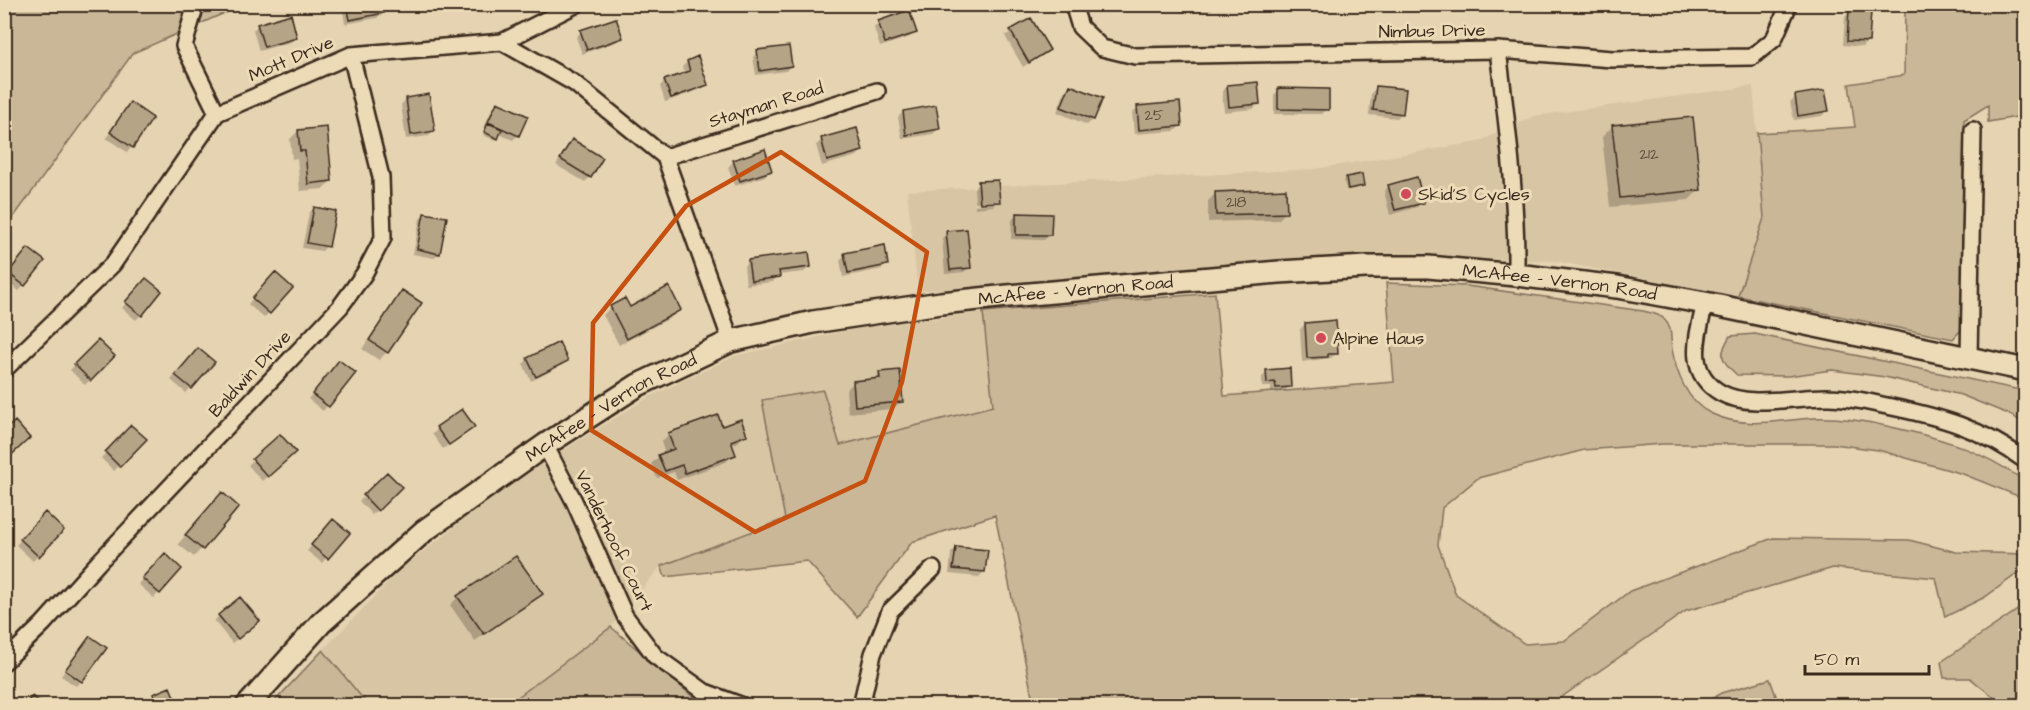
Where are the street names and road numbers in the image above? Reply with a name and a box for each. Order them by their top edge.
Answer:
street label: Nimbus Drive [1378,18,1486,44]
street label: Mott Drive [245,30,338,88]
street label: Stayman Road [706,76,827,135]
street label: McAfee - Vernon Road [1461,258,1659,307]
street label: McAfee - Vernon Road [977,269,1174,312]
street label: Baldwin Drive [203,325,297,423]
street label: McAfee - Vernon Road [520,347,701,468]
street label: Vanderhoof Court [569,466,659,617]

